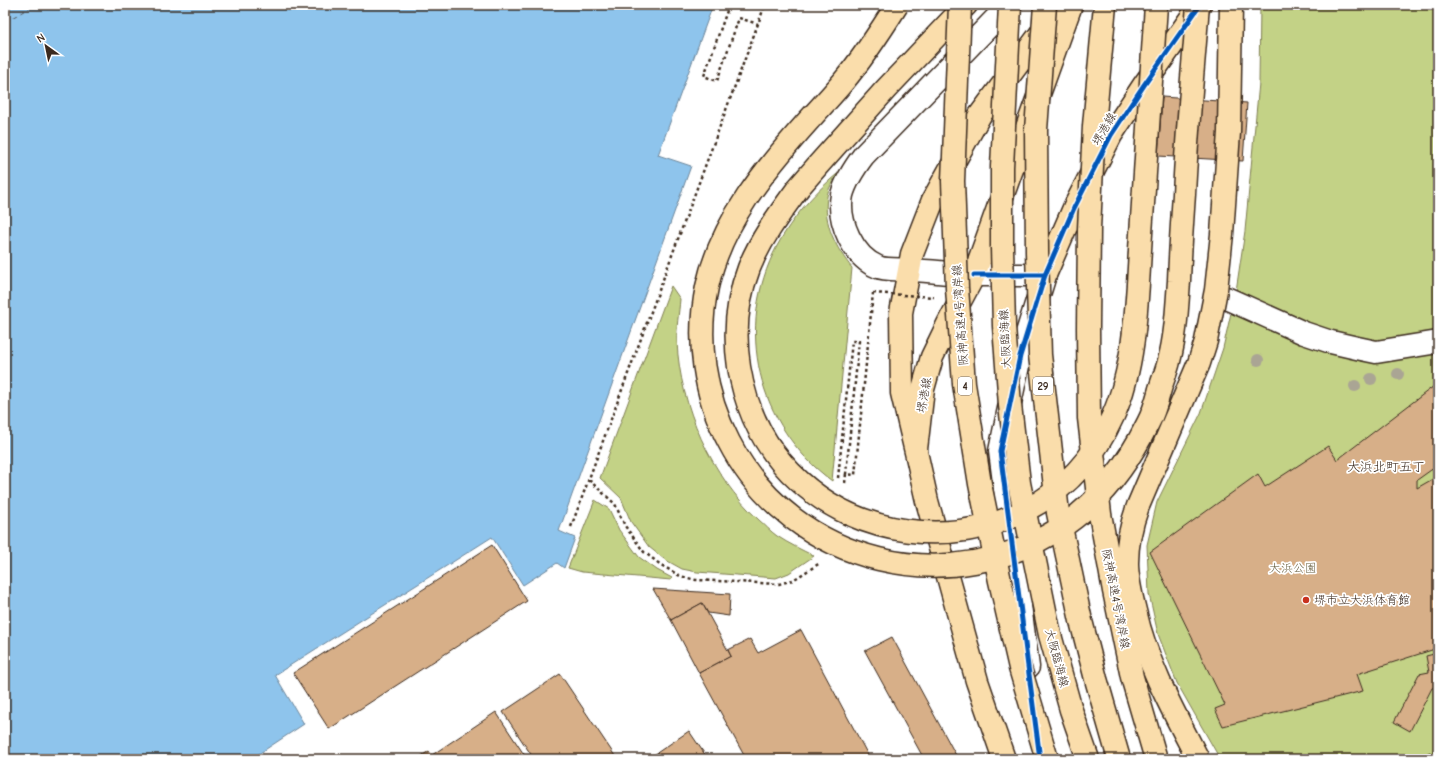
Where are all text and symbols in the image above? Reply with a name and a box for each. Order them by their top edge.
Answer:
north arrow [26,26,66,66]
text: N [34,31,47,45]
street label: 堺港線 [1089,110,1119,148]
street label: 阪神高速4号湾岸線 [949,264,971,366]
street label: 大阪臨海線 [996,309,1014,369]
street label: 堺港線 [914,376,934,414]
road number: 4 [958,377,972,395]
road number: 29 [1033,377,1053,395]
district label: 大浜北町五丁 [1347,459,1425,474]
street label: 阪神高速4号湾岸線 [1099,548,1133,650]
park label: 大浜公園 [1269,561,1317,575]
place label: 堺市立大浜体育館 [1314,593,1410,607]
marker: 堺市立大浜体育館 [1301,595,1311,605]
street label: 大阪臨海線 [1042,627,1072,689]

